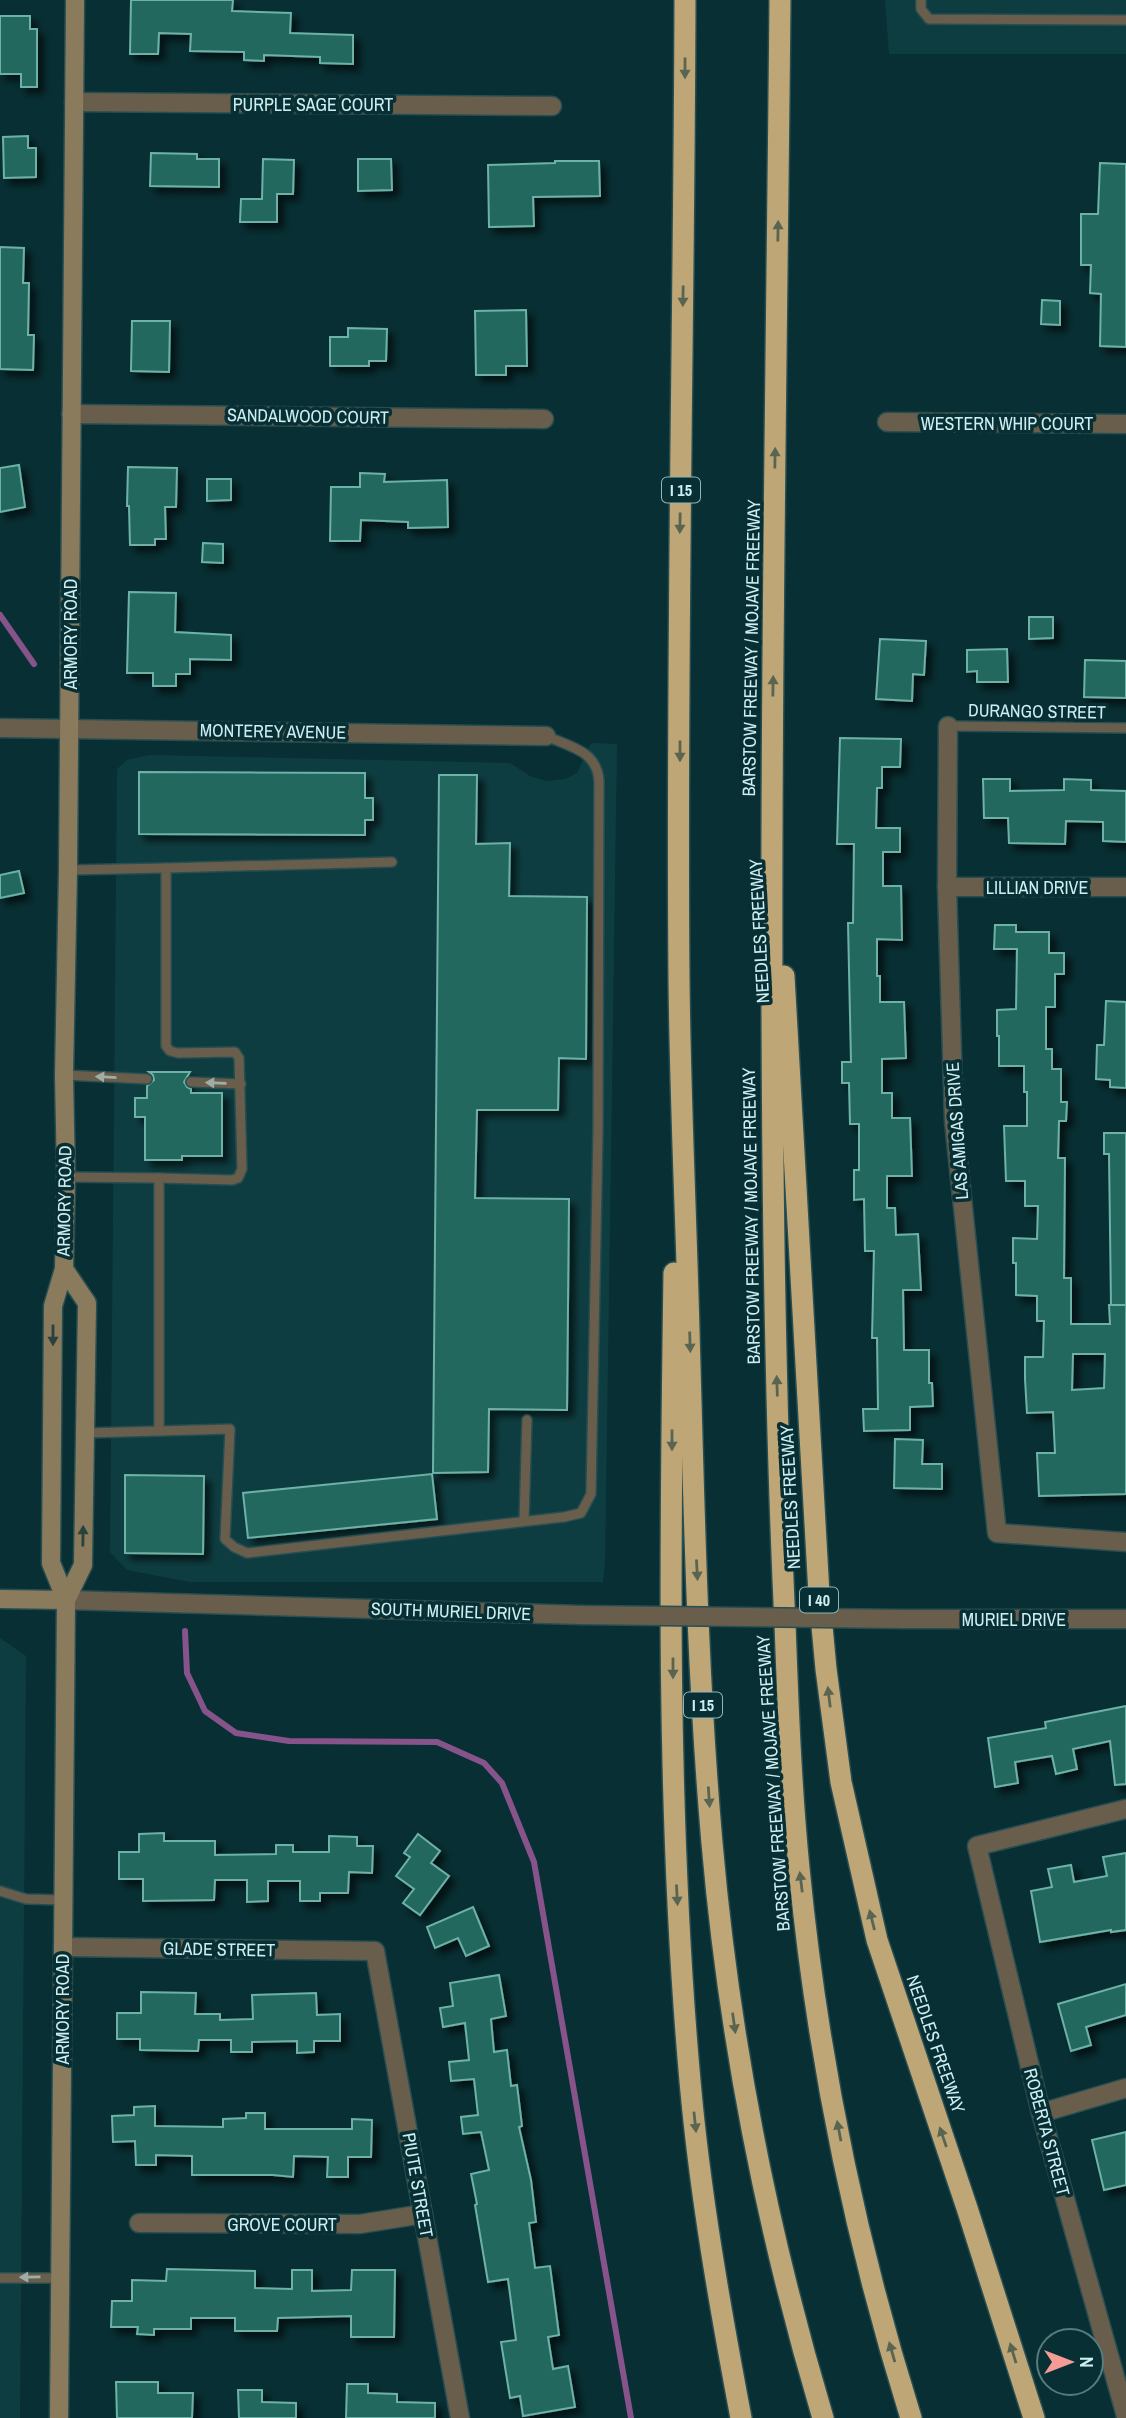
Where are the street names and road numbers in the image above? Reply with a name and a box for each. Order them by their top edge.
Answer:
street label: PURPLE SAGE COURT [233,92,393,117]
street label: SANDALWOOD COURT [227,402,389,430]
street label: WESTERN WHIP COURT [921,411,1093,436]
road number: I 15 [662,477,700,503]
street label: BARSTOW FREEWAY / MOJAVE FREEWAY [736,499,766,797]
street label: ARMORY ROAD [58,578,83,691]
street label: DURANGO STREET [968,697,1106,725]
street label: MONTEREY AVENUE [200,717,346,745]
street label: NEEDLES FREEWAY [743,858,775,1004]
street label: LILLIAN DRIVE [986,875,1088,900]
street label: LAS AMIGAS DRIVE [940,1061,974,1201]
street label: BARSTOW FREEWAY / MOJAVE FREEWAY [736,1067,766,1365]
street label: ARMORY ROAD [51,1145,77,1258]
street label: NEEDLES FREEWAY [774,1424,806,1570]
road number: I 40 [800,1588,838,1612]
street label: SOUTH MURIEL DRIVE [371,1596,531,1626]
street label: MURIEL DRIVE [962,1607,1066,1632]
street label: BARSTOW FREEWAY / MOJAVE FREEWAY [750,1634,796,1932]
road number: I 15 [684,1693,722,1718]
street label: GLADE STREET [163,1936,275,1962]
street label: ARMORY ROAD [50,1953,75,2066]
street label: NEEDLES FREEWAY [901,1972,971,2116]
street label: ROBERTA STREET [1018,2065,1076,2199]
street label: PIUTE STREET [397,2131,439,2239]
street label: GROVE COURT [227,2212,337,2237]

